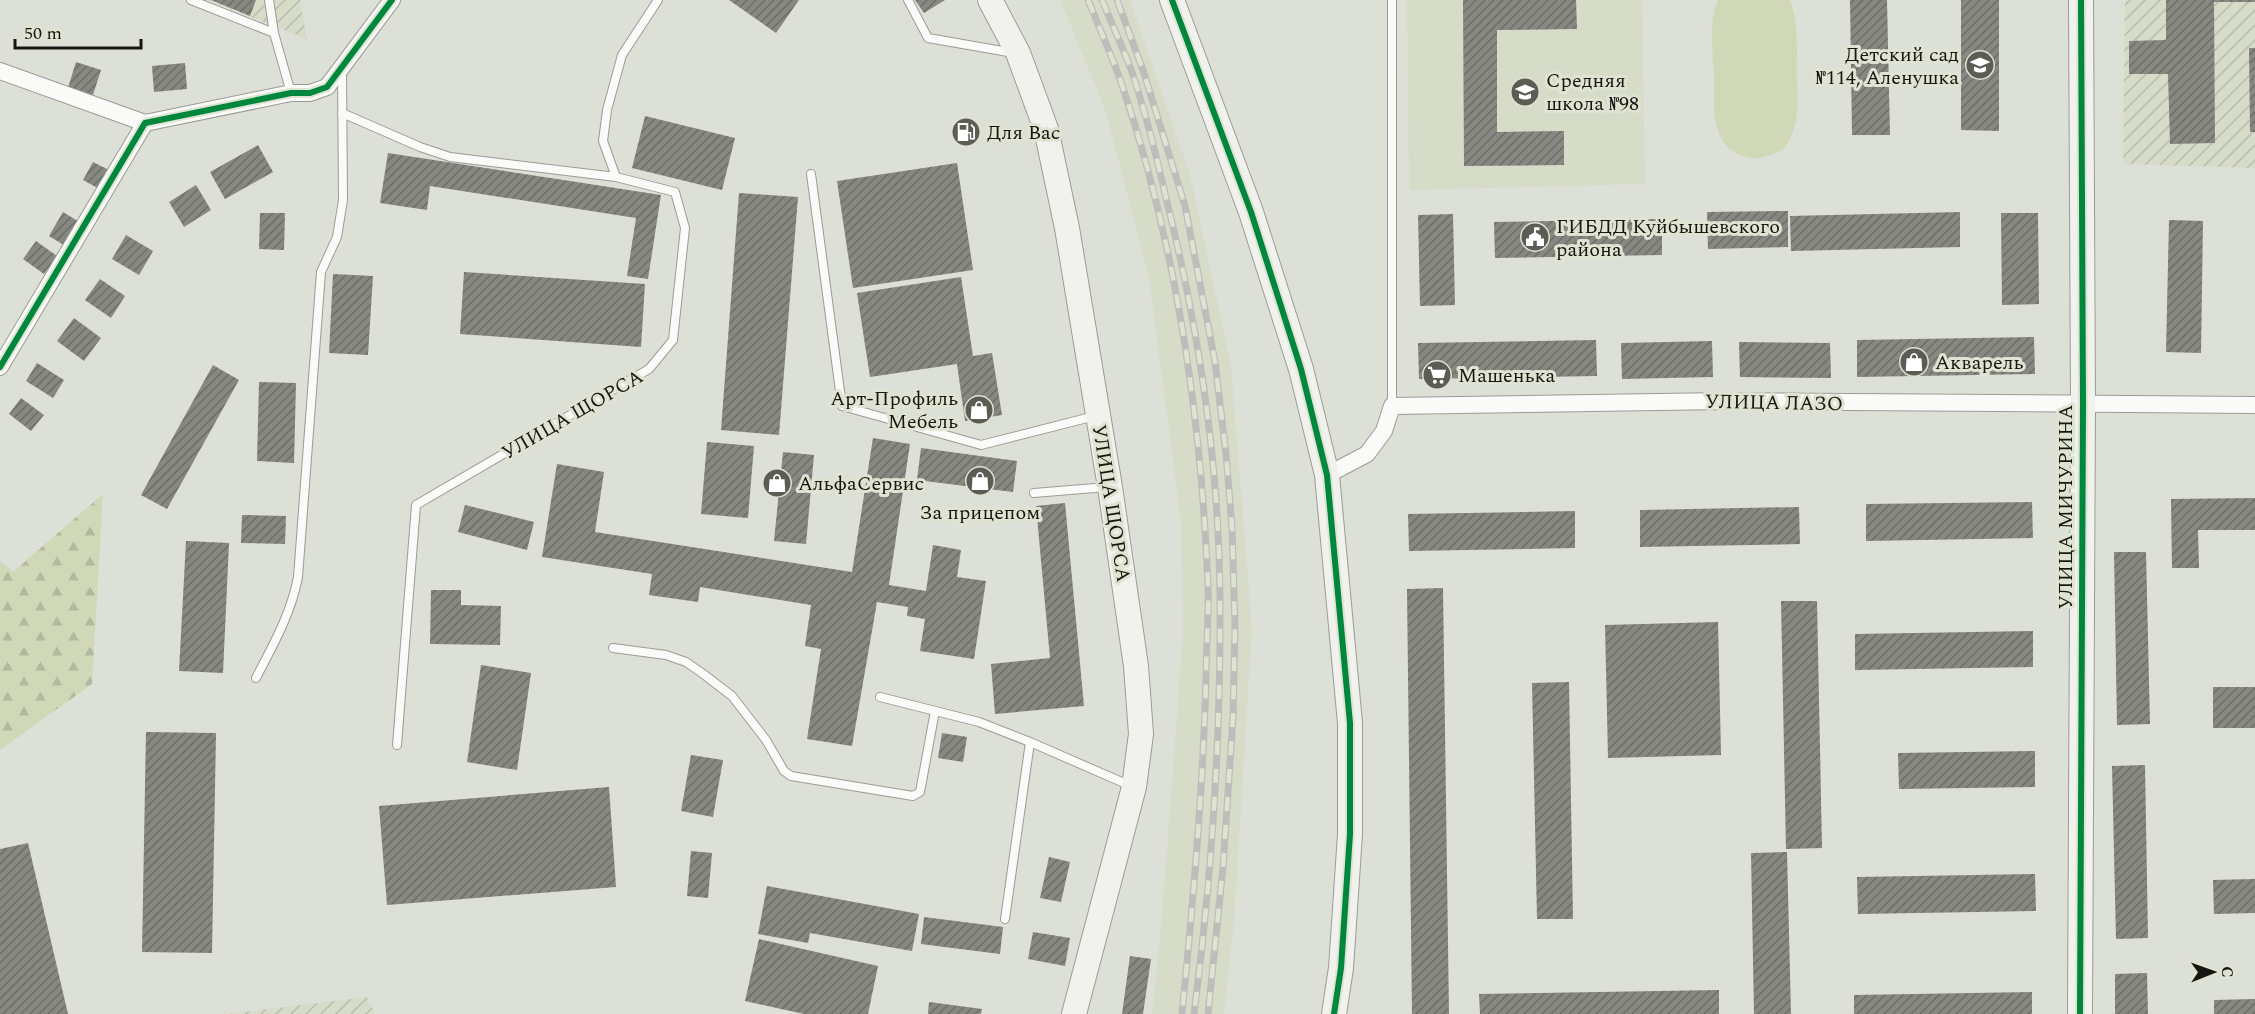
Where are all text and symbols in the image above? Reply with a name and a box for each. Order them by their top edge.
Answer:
scale bar [15,12,141,50]
text: 50 m [24,20,62,47]
place label: Детский сад №114, Аленушка [1816,40,1959,93]
school or university icon: Детский сад №114, Аленушка [1964,49,1996,81]
place label: Средняя школа №98 [1546,66,1639,119]
school or university icon: Средняя школа №98 [1509,76,1541,108]
fuel station icon: Для Вас [950,116,982,148]
place label: Для Вас [987,118,1060,148]
place label: ГИБДД Куйбышевского района [1556,212,1780,265]
public building icon: ГИБДД Куйбышевского района [1519,221,1551,253]
shop icon: Акварель [1898,346,1930,378]
place label: Акварель [1935,348,2023,378]
supermarket icon: Машенька [1421,359,1453,391]
place label: Машенька [1458,361,1555,391]
street label: УЛИЦА ЩОРСА [496,362,649,468]
place label: Арт-Профиль Мебель [830,384,958,437]
street label: УЛИЦА ЛАЗО [1705,387,1843,419]
shop icon: Арт-Профиль Мебель [963,394,995,426]
street label: УЛИЦА МИЧУРИНА [2051,405,2081,609]
street label: УЛИЦА ЩОРСА [1084,422,1138,584]
shop icon: За прицепом [964,465,996,497]
shop icon: АльфаСервис [761,467,793,499]
place label: АльфаСервис [798,469,924,499]
place label: За прицепом [920,498,1040,528]
north arrow [2183,942,2243,1002]
text: С [2215,966,2239,978]

